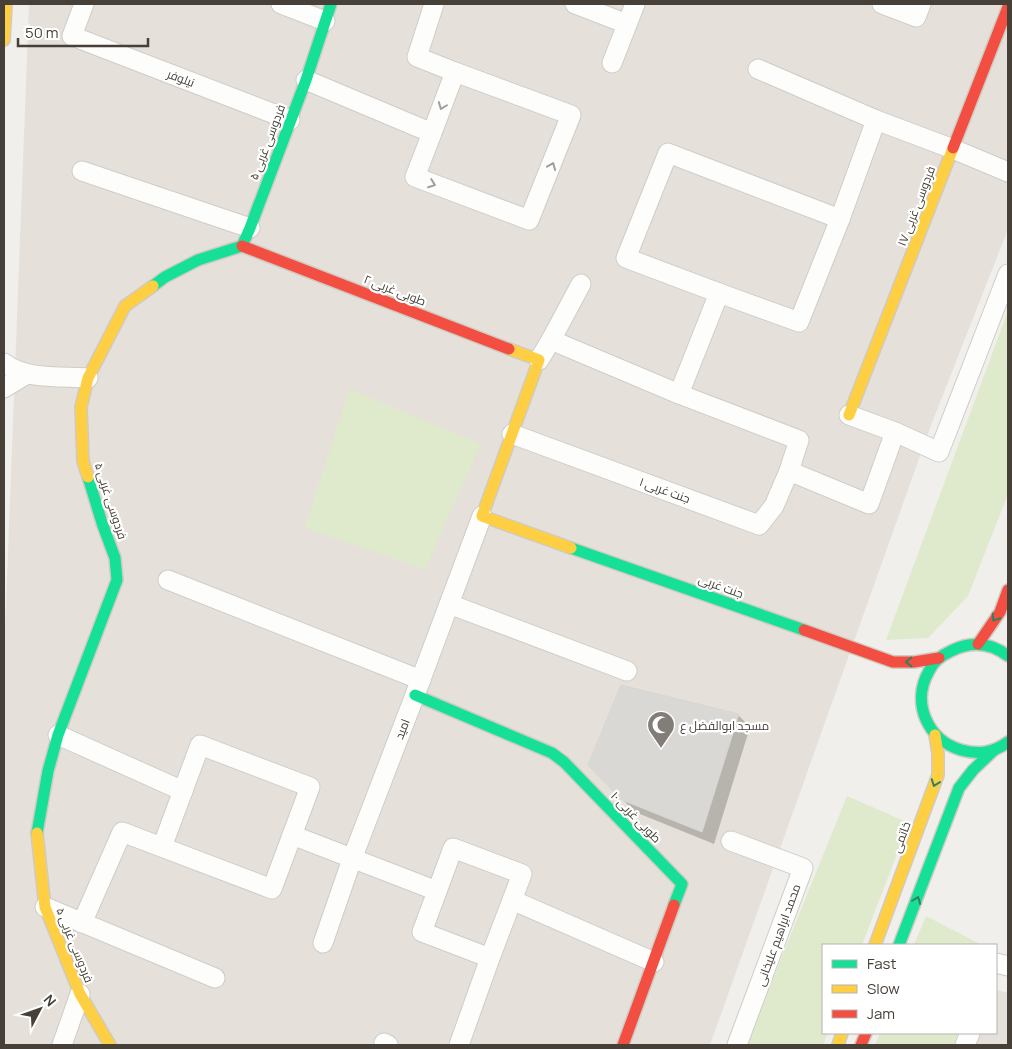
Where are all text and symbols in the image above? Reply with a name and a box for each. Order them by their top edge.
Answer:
scale bar [18,15,148,47]
text: 50 m [25,22,59,43]
street label: نیلوفر [164,65,197,91]
one-way arrow [438,101,448,110]
street label: فردوسی غربی ۵ [245,102,289,182]
one-way arrow [545,162,556,171]
street label: فردوسی غربی ۱۷ [893,164,939,248]
one-way arrow [428,178,436,188]
street label: طوبی غربی ۲ [361,270,429,310]
street label: فردوسی غربی ۵ [91,461,131,541]
street label: جنت غربی ۱ [637,473,693,507]
street label: جنت غربی [696,570,746,602]
one-way arrow [992,613,1002,622]
one-way arrow [904,657,912,667]
mosque icon: مسجد ابوالفضل ع [646,710,676,749]
street label: امید [390,716,414,742]
place label: مسجد ابوالفضل ع [680,717,769,734]
one-way arrow [931,778,941,787]
street label: طوبی غربی ۱۰ [607,787,665,847]
street label: خاتمی [888,819,914,855]
street label: محمد ابراهیم علیخانی [752,882,804,988]
one-way arrow [911,896,921,904]
street label: فردوسی غربی ۵ [52,905,98,985]
legend [822,944,997,1034]
text: Fast [867,953,896,974]
text: Slow [867,978,900,999]
north arrow [15,984,65,1034]
text: N [40,990,61,1010]
text: Jam [867,1003,895,1024]

